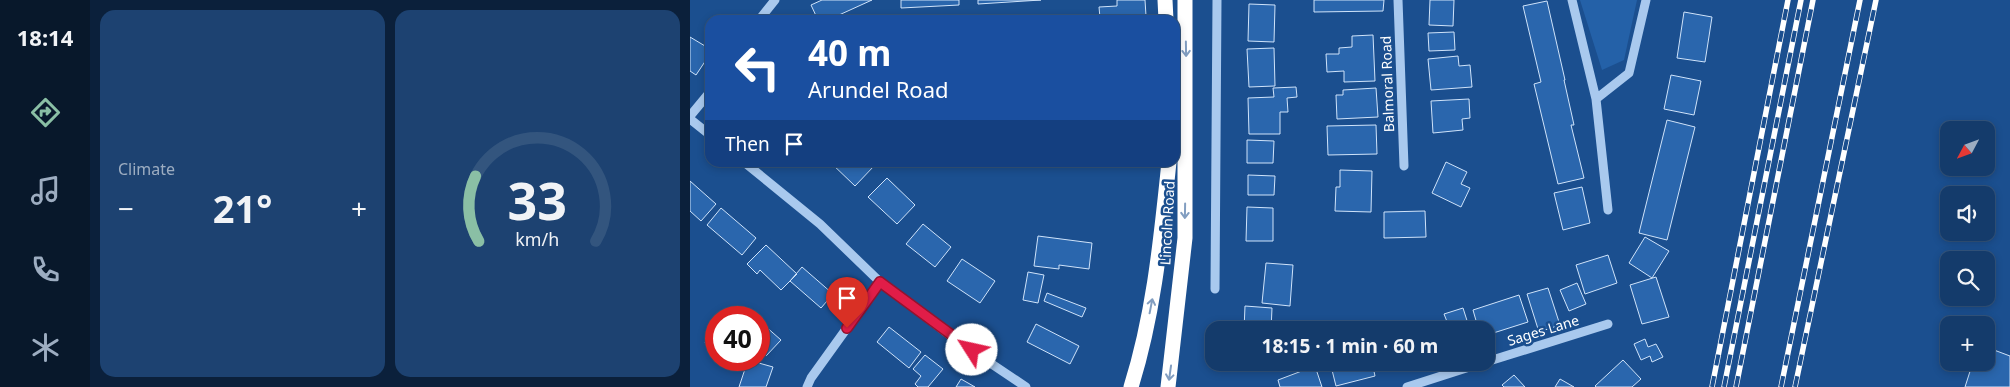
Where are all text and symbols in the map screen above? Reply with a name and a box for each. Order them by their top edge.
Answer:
text: 18:14 [17,22,73,52]
text: 40 m [808,29,891,76]
icon: left [725,35,790,100]
street label: Balmoral Road [1376,36,1398,132]
one-way arrow [1181,40,1191,56]
text: Arundel Road [808,74,949,104]
icon: directions [28,95,63,130]
north arrow [1940,121,1995,176]
map controls [1940,121,1995,371]
icon: arrive [780,130,808,158]
text: Then [725,131,770,157]
text: Climate [118,158,175,180]
text: 33 [508,164,567,235]
icon: music [28,173,63,208]
street label: Lincoln Road [1155,180,1179,266]
text: 21° [213,182,272,234]
button: sound [1940,186,1995,241]
text: − [118,189,134,227]
text: + [351,189,367,227]
one-way arrow [1180,202,1190,219]
text: km/h [516,227,559,251]
button: search [1940,251,1995,306]
icon: phone [28,252,63,287]
pin [826,277,868,328]
icon: arrive [833,284,861,312]
one-way arrow [1146,298,1156,314]
speed limit sign: 40 [705,306,770,371]
street label: Sages Lane [1505,310,1581,350]
button: + [1940,316,1995,371]
position arrow [945,323,997,375]
icon: climate [28,330,63,365]
text: 18:15 · 1 min · 60 m [1262,333,1438,359]
one-way arrow [1164,365,1174,381]

